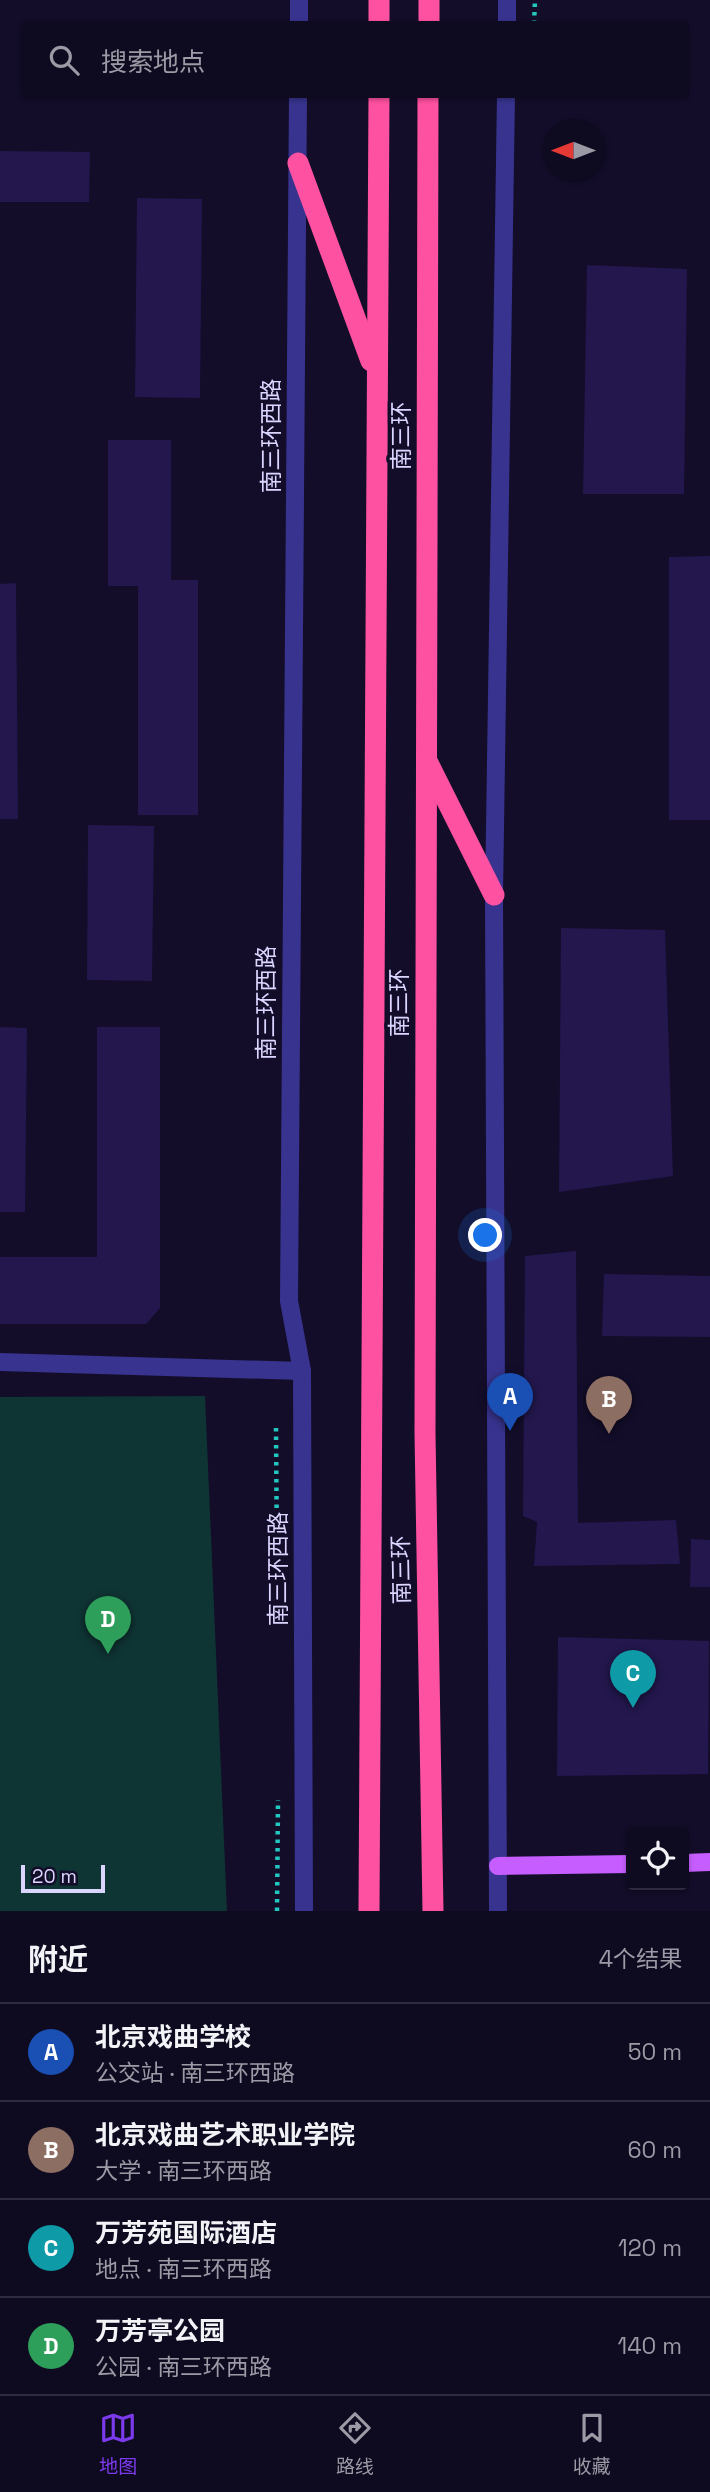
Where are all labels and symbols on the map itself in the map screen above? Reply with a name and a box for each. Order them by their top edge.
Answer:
north arrow [542,119,605,182]
street label: 南三环西路 [256,379,286,494]
street label: 南三环 [386,402,416,471]
street label: 南三环西路 [251,946,281,1061]
street label: 南三环 [384,969,414,1038]
your location [468,1218,502,1252]
pin: A [487,1373,533,1431]
pin: B [586,1376,632,1434]
street label: 南三环西路 [263,1512,293,1627]
street label: 南三环 [385,1535,417,1605]
pin: D [85,1596,131,1654]
pin: C [610,1650,656,1708]
scale bar [21,1862,105,1894]

